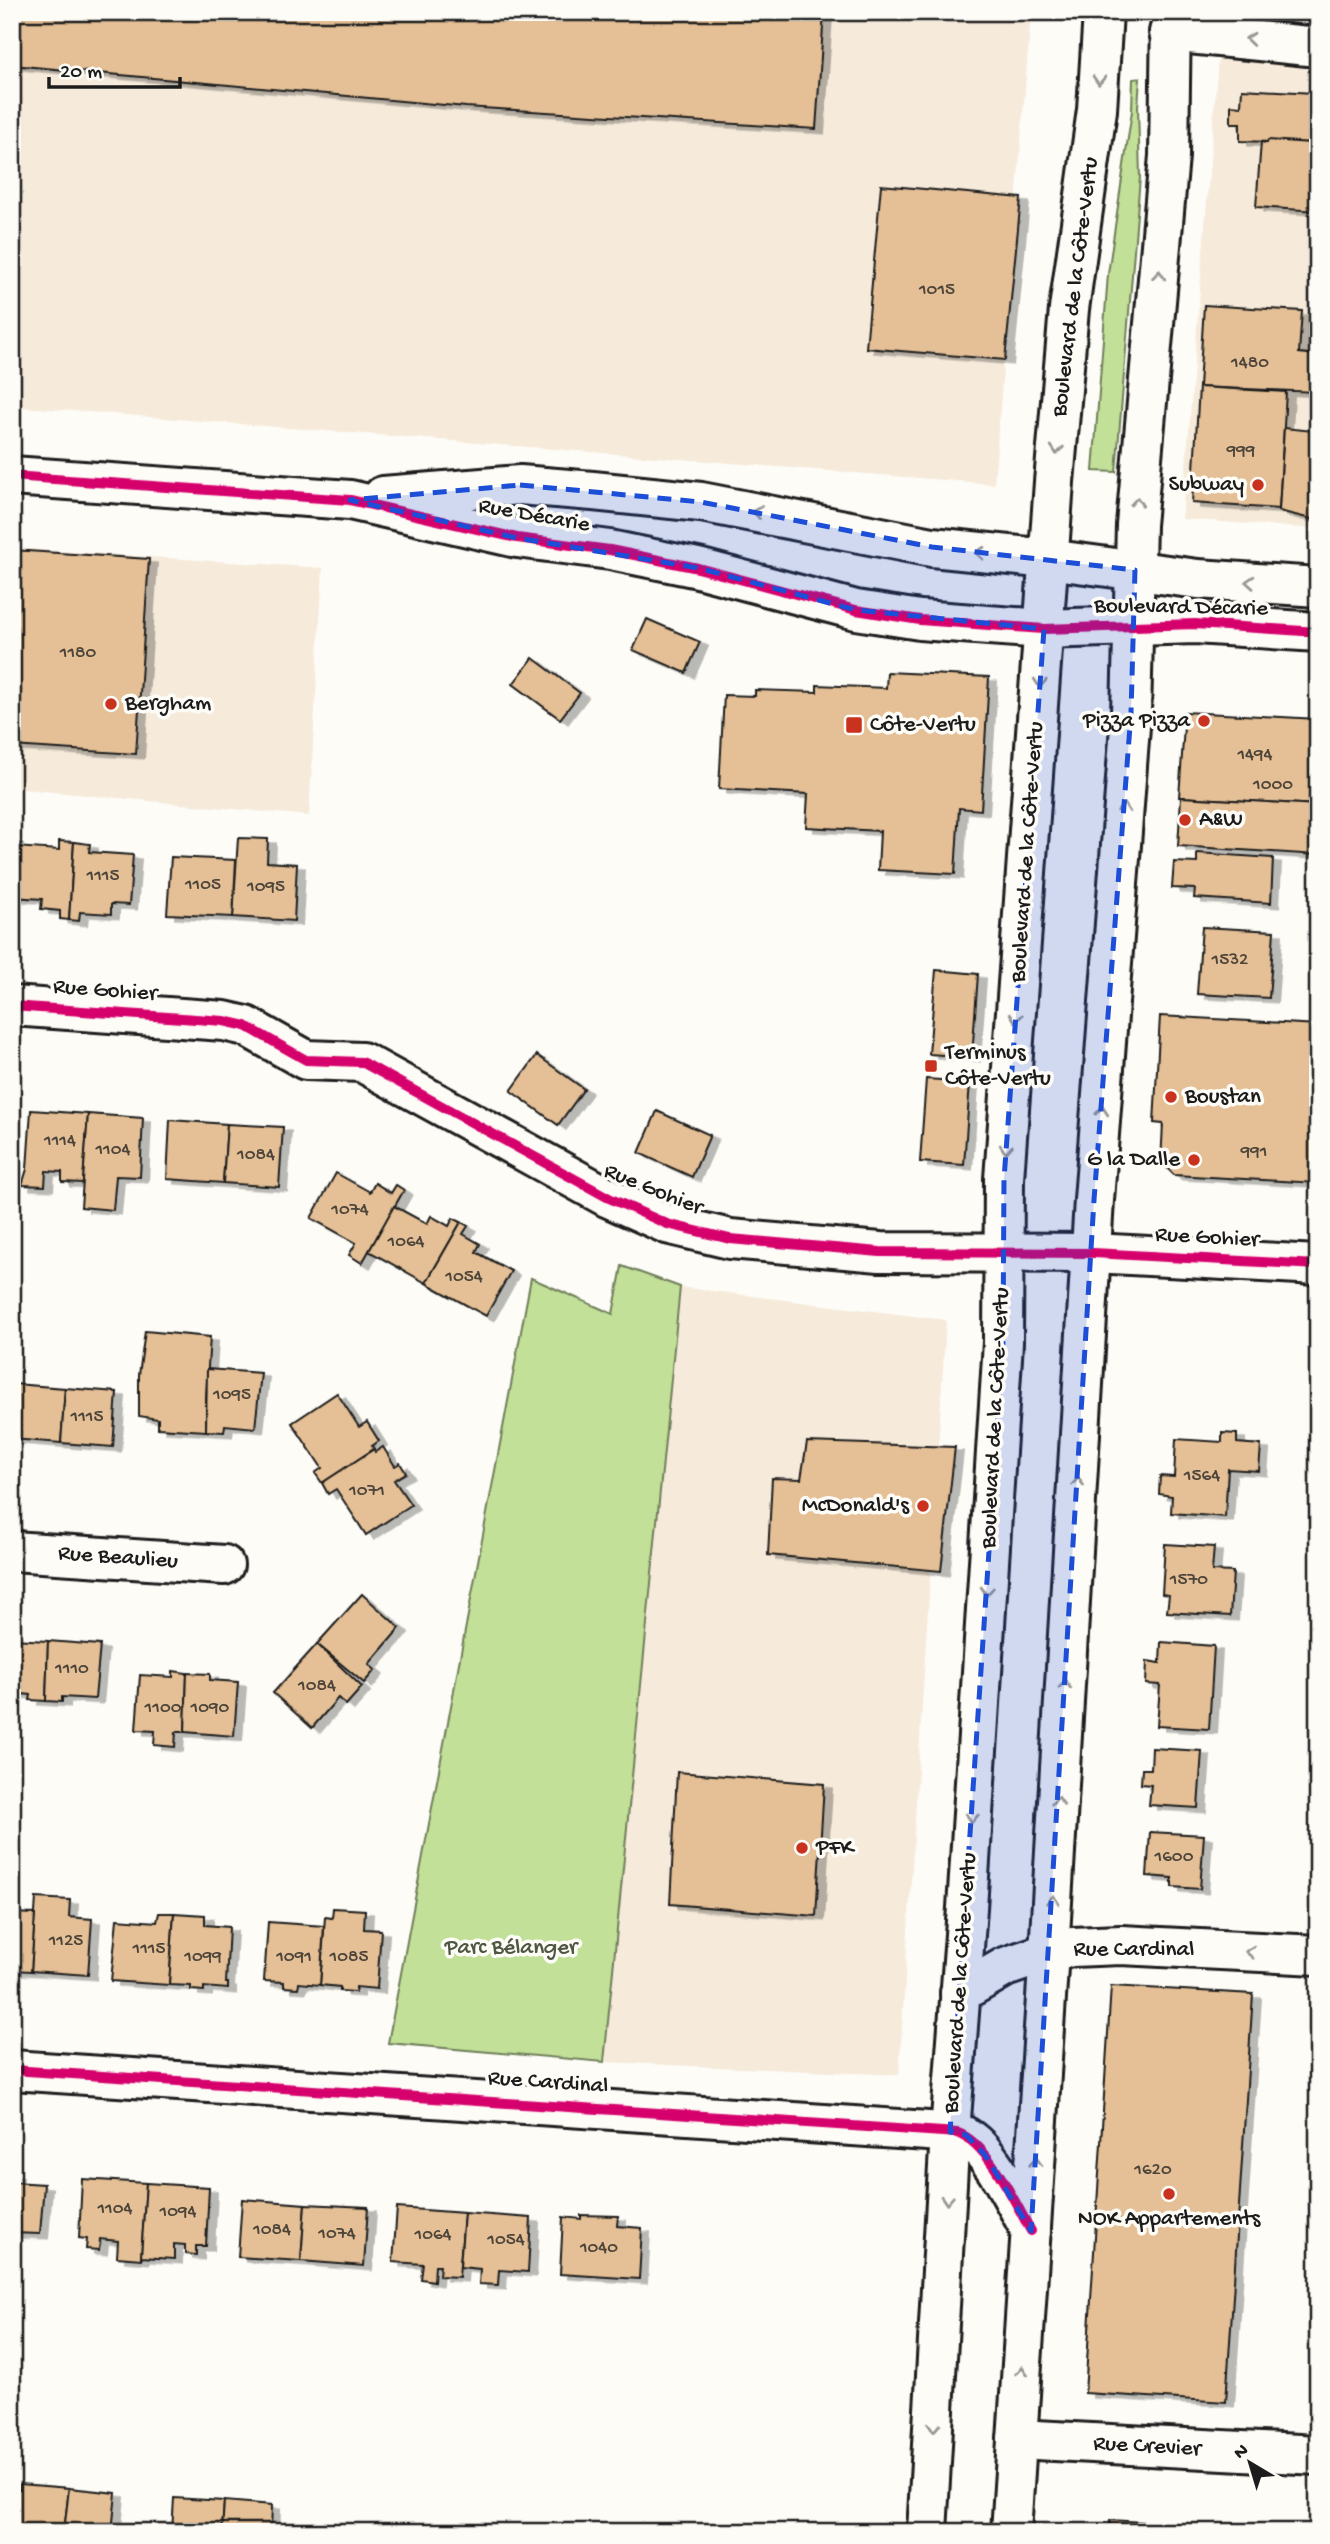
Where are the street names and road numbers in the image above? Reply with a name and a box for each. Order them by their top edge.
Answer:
street label: Boulevard de la Côte-Vertu [1047,155,1105,419]
street label: Rue Décarie [476,493,593,539]
street label: Boulevard Décarie [1093,593,1269,623]
street label: Boulevard de la Côte-Vertu [1005,721,1051,984]
street label: Rue Gohier [52,974,160,1008]
street label: Rue Gohier [600,1158,708,1223]
street label: Rue Gohier [1154,1222,1261,1254]
street label: Boulevard de la Côte-Vertu [976,1287,1016,1550]
street label: Rue Beaulieu [57,1540,179,1576]
street label: Boulevard de la Côte-Vertu [938,1852,984,2115]
street label: Rue Cardinal [1074,1937,1194,1964]
street label: Rue Cardinal [487,2065,609,2101]
street label: Rue Crevier [1092,2431,1203,2463]

